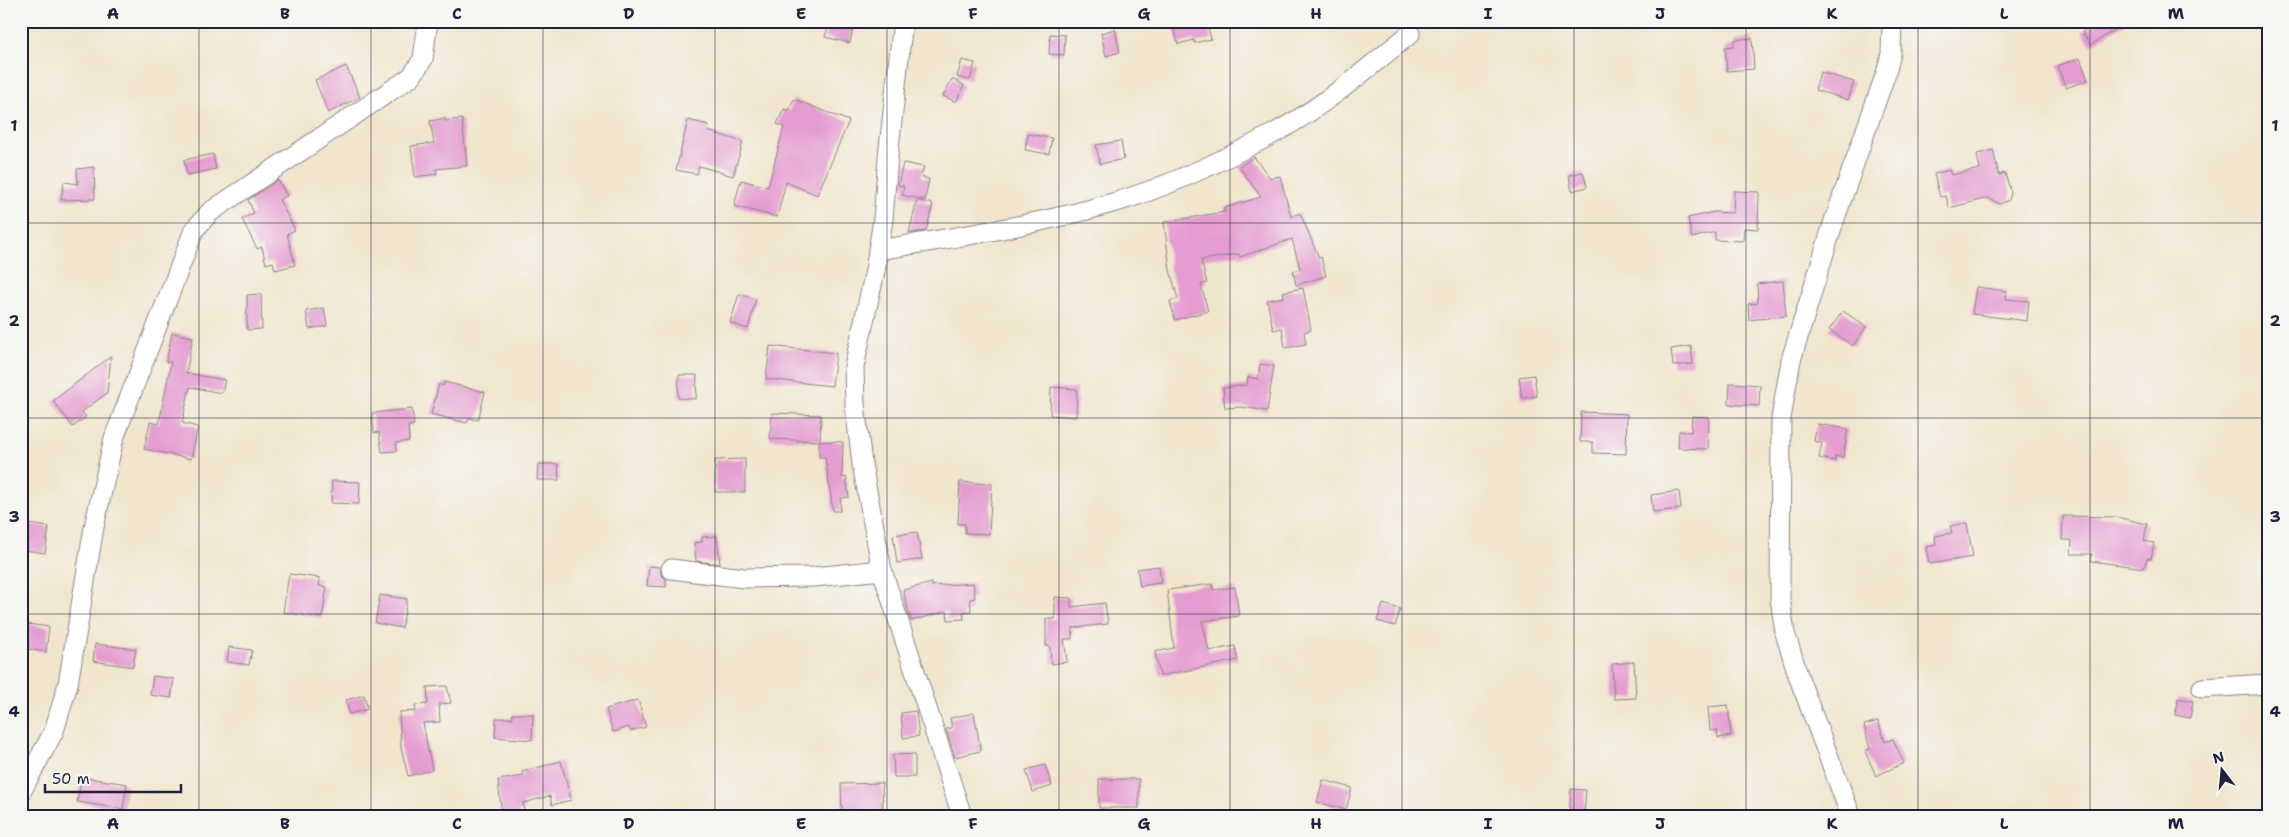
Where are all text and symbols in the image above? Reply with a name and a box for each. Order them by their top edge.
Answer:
text: A [107,3,119,24]
text: B [280,3,290,24]
text: C [452,3,462,24]
text: D [623,3,635,24]
text: E [796,3,806,24]
text: F [968,3,978,24]
text: G [1138,3,1151,24]
text: H [1310,3,1322,24]
text: I [1484,3,1493,24]
text: J [1655,3,1665,24]
text: K [1827,3,1838,24]
text: L [2000,3,2009,24]
text: M [2168,3,2185,24]
text: 1 [10,115,18,136]
text: 1 [2271,115,2279,136]
text: 2 [8,310,20,331]
text: 2 [2269,310,2281,331]
text: 3 [8,506,20,527]
text: 3 [2269,506,2281,527]
text: 4 [8,701,20,722]
text: 4 [2269,701,2281,722]
north arrow [2196,744,2246,794]
text: N [2211,747,2226,768]
scale bar [45,762,181,794]
text: 50 m [52,769,90,789]
text: A [107,813,119,834]
text: B [280,813,290,834]
text: C [452,813,462,834]
text: D [623,813,635,834]
text: E [796,813,806,834]
text: F [968,813,978,834]
text: G [1138,813,1151,834]
text: H [1310,813,1322,834]
text: I [1484,813,1493,834]
text: J [1655,813,1665,834]
text: K [1827,813,1838,834]
text: L [2000,813,2009,834]
text: M [2168,813,2185,834]

